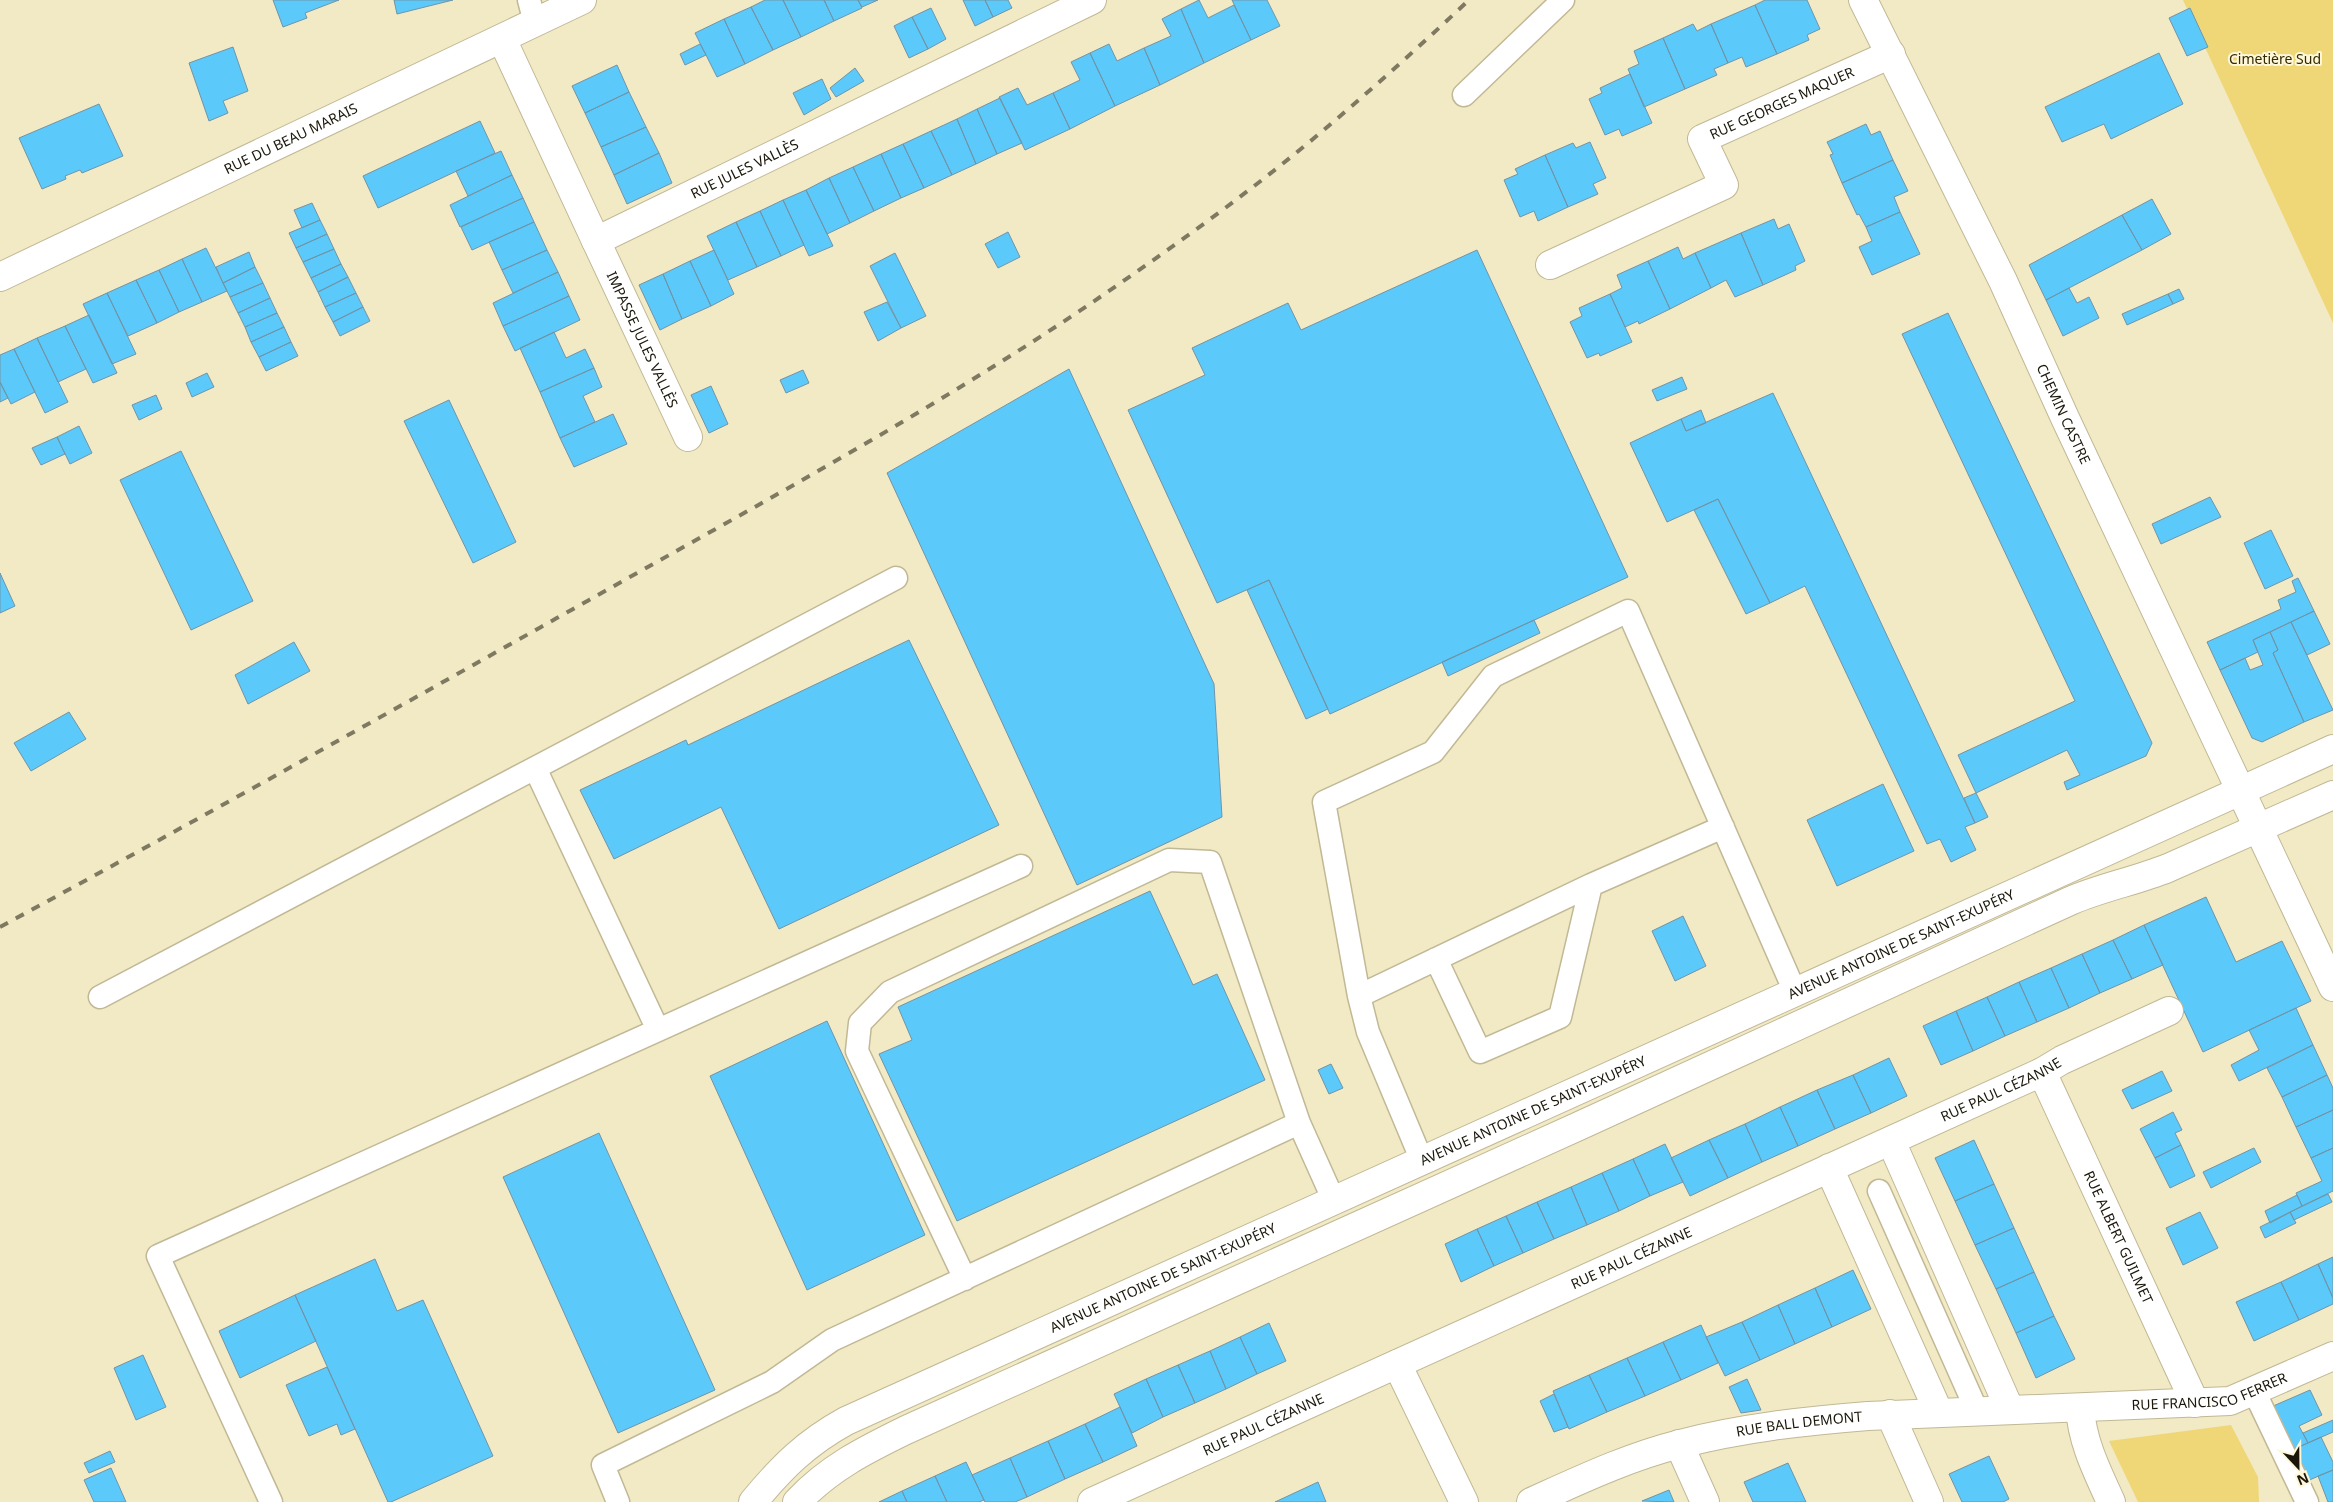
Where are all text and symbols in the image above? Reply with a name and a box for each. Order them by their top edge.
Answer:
park label: Cimetière Sud [2229,49,2321,68]
street label: RUE GEORGES MAQUER [1706,62,1857,143]
street label: RUE DU BEAU MARAIS [221,98,361,178]
street label: RUE JULES VALLÈS [687,134,802,203]
street label: IMPASSE JULES VALLÈS [603,268,683,411]
street label: CHEMIN CASTRE [2033,360,2095,467]
street label: AVENUE ANTOINE DE SAINT-EXUPÉRY [1785,884,2017,1003]
street label: AVENUE ANTOINE DE SAINT-EXUPÉRY [1417,1051,1649,1170]
street label: RUE PAUL CÉZANNE [1937,1053,2064,1126]
street label: RUE ALBERT GUILMET [2080,1167,2158,1307]
street label: AVENUE ANTOINE DE SAINT-EXUPÉRY [1047,1218,1279,1337]
street label: RUE PAUL CÉZANNE [1568,1222,1695,1293]
street label: RUE FRANCISCO FERRER [2131,1367,2290,1414]
street label: RUE PAUL CÉZANNE [1199,1388,1327,1460]
street label: RUE BALL DEMONT [1734,1406,1863,1441]
north arrow [2273,1442,2323,1492]
text: N [2294,1469,2312,1490]

